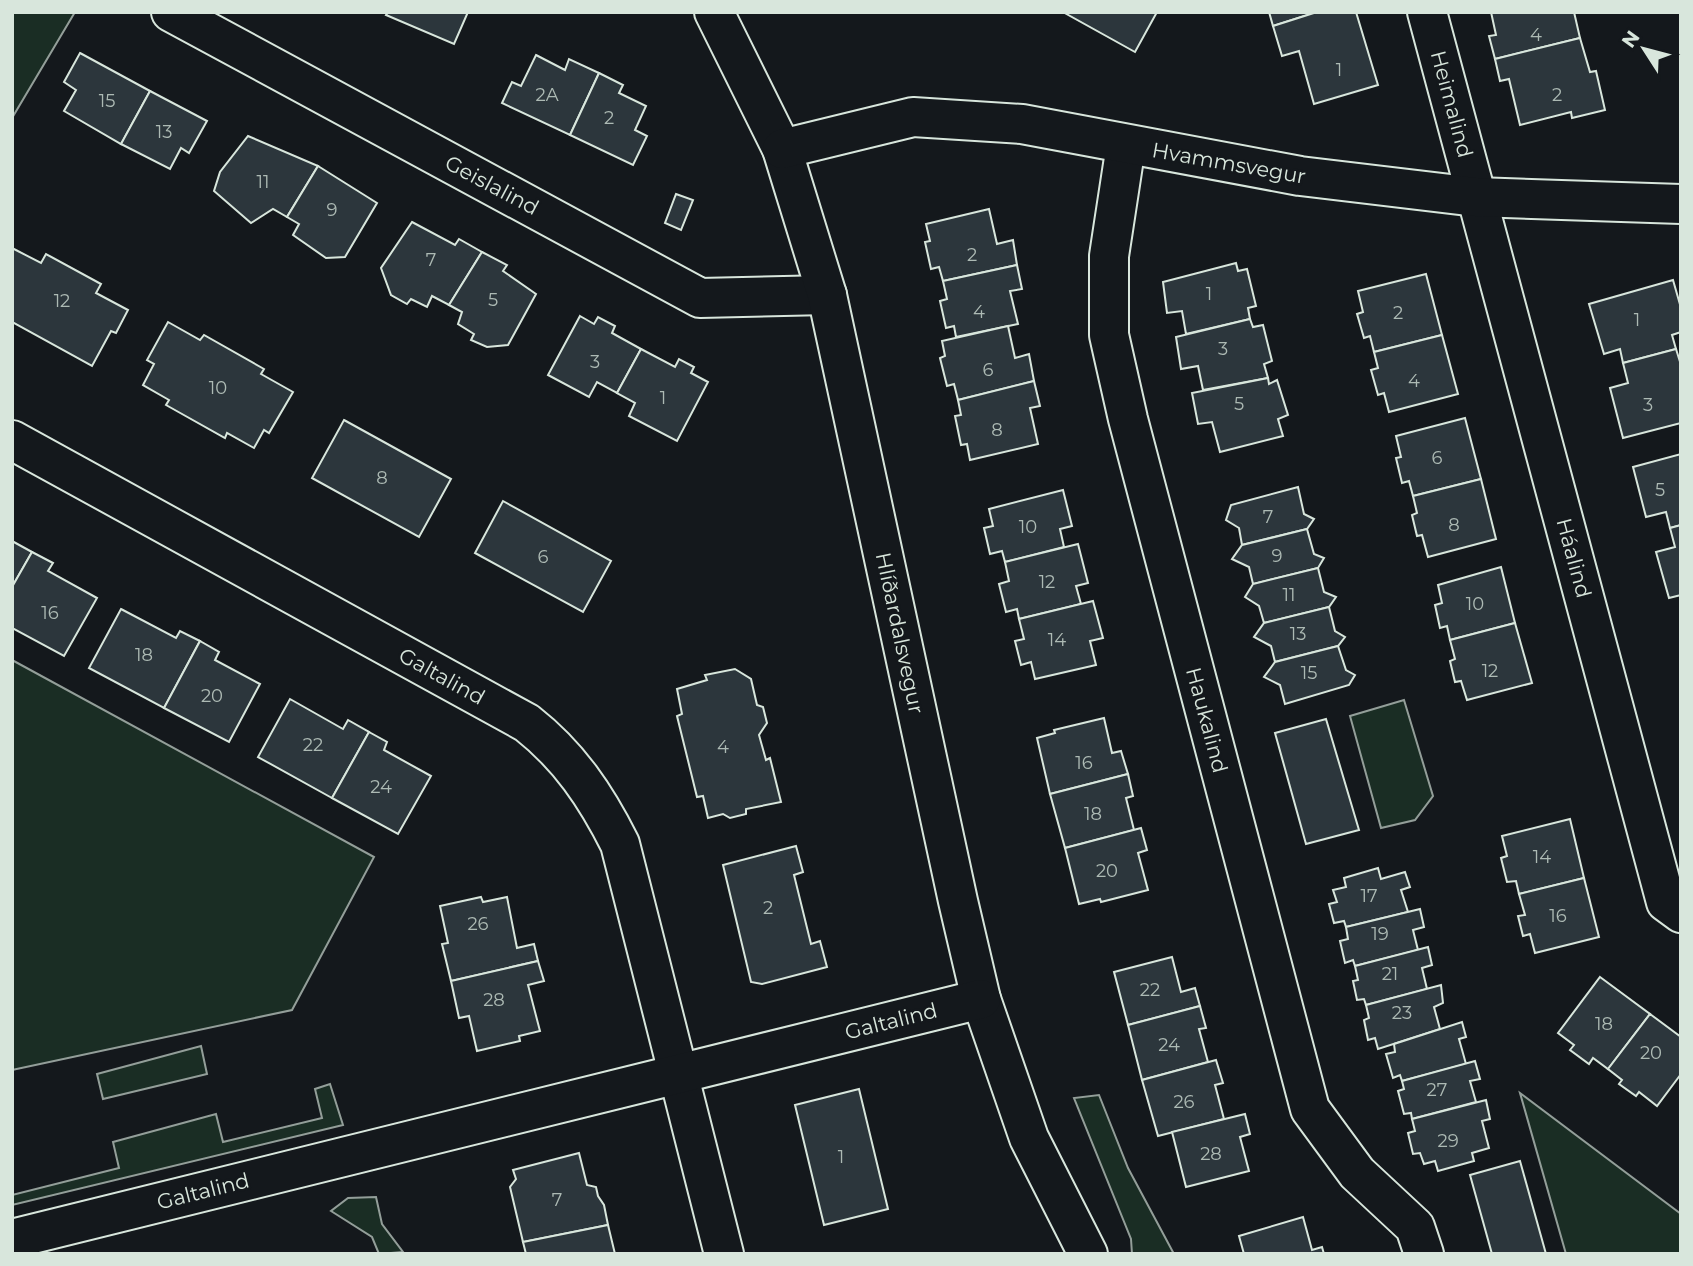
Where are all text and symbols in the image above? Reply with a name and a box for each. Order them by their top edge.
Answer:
north arrow [1609,14,1679,84]
house number: 4 [1530,24,1542,46]
text: N [1617,26,1644,52]
street label: Heimalind [1426,48,1478,160]
house number: 1 [1336,59,1342,81]
house number: 2A [535,84,559,106]
house number: 2 [1552,84,1562,106]
house number: 15 [99,90,115,112]
house number: 2 [604,107,614,129]
house number: 13 [156,121,172,143]
street label: Hvammsvegur [1150,137,1308,189]
street label: Geislalind [441,150,543,220]
house number: 11 [257,171,270,193]
house number: 9 [327,199,338,221]
house number: 2 [967,244,977,266]
house number: 7 [426,249,436,271]
house number: 1 [1206,283,1212,305]
house number: 5 [488,289,498,311]
house number: 12 [54,290,70,312]
house number: 4 [973,301,985,323]
house number: 2 [1393,302,1403,324]
house number: 1 [1634,309,1640,331]
house number: 3 [1218,338,1228,360]
house number: 3 [590,351,600,373]
house number: 6 [983,359,994,381]
house number: 4 [1408,370,1420,392]
house number: 10 [209,377,227,399]
house number: 1 [660,387,666,409]
house number: 5 [1234,393,1244,415]
house number: 3 [1643,394,1653,416]
house number: 8 [991,419,1003,441]
house number: 6 [1432,447,1443,469]
house number: 8 [376,467,388,489]
house number: 5 [1655,479,1665,501]
house number: 7 [1263,506,1273,528]
house number: 8 [1448,514,1460,536]
street label: Háalind [1551,515,1597,601]
house number: 10 [1019,516,1037,538]
house number: 9 [1272,545,1283,567]
house number: 6 [538,546,549,568]
street label: Hlíðardalsvegur [871,550,929,716]
house number: 12 [1039,571,1055,593]
house number: 11 [1283,584,1296,606]
house number: 10 [1466,593,1484,615]
house number: 16 [41,602,59,624]
house number: 13 [1290,623,1306,645]
house number: 14 [1048,629,1066,651]
street label: Galtalind [395,642,489,710]
house number: 18 [135,644,153,666]
house number: 12 [1482,660,1498,682]
house number: 15 [1301,662,1317,684]
street label: Haukalind [1181,665,1233,775]
house number: 20 [201,685,223,707]
house number: 22 [303,734,323,756]
house number: 4 [717,736,729,758]
house number: 16 [1075,752,1093,774]
house number: 24 [370,776,392,798]
house number: 18 [1084,803,1102,825]
house number: 14 [1533,846,1551,868]
house number: 20 [1096,860,1118,882]
house number: 17 [1360,885,1378,907]
house number: 2 [763,897,773,919]
house number: 16 [1549,905,1567,927]
house number: 26 [467,913,489,935]
house number: 19 [1371,923,1389,945]
house number: 21 [1382,963,1398,985]
house number: 22 [1140,979,1160,1001]
house number: 28 [483,989,505,1011]
street label: Galtalind [842,997,940,1045]
house number: 23 [1392,1002,1412,1024]
house number: 18 [1595,1013,1613,1035]
house number: 24 [1158,1034,1180,1056]
house number: 20 [1640,1042,1662,1064]
house number: 27 [1427,1079,1447,1101]
house number: 26 [1173,1091,1195,1113]
house number: 29 [1437,1130,1459,1152]
house number: 28 [1200,1143,1222,1165]
house number: 1 [838,1146,844,1168]
street label: Galtalind [154,1167,252,1215]
house number: 7 [552,1189,562,1211]

